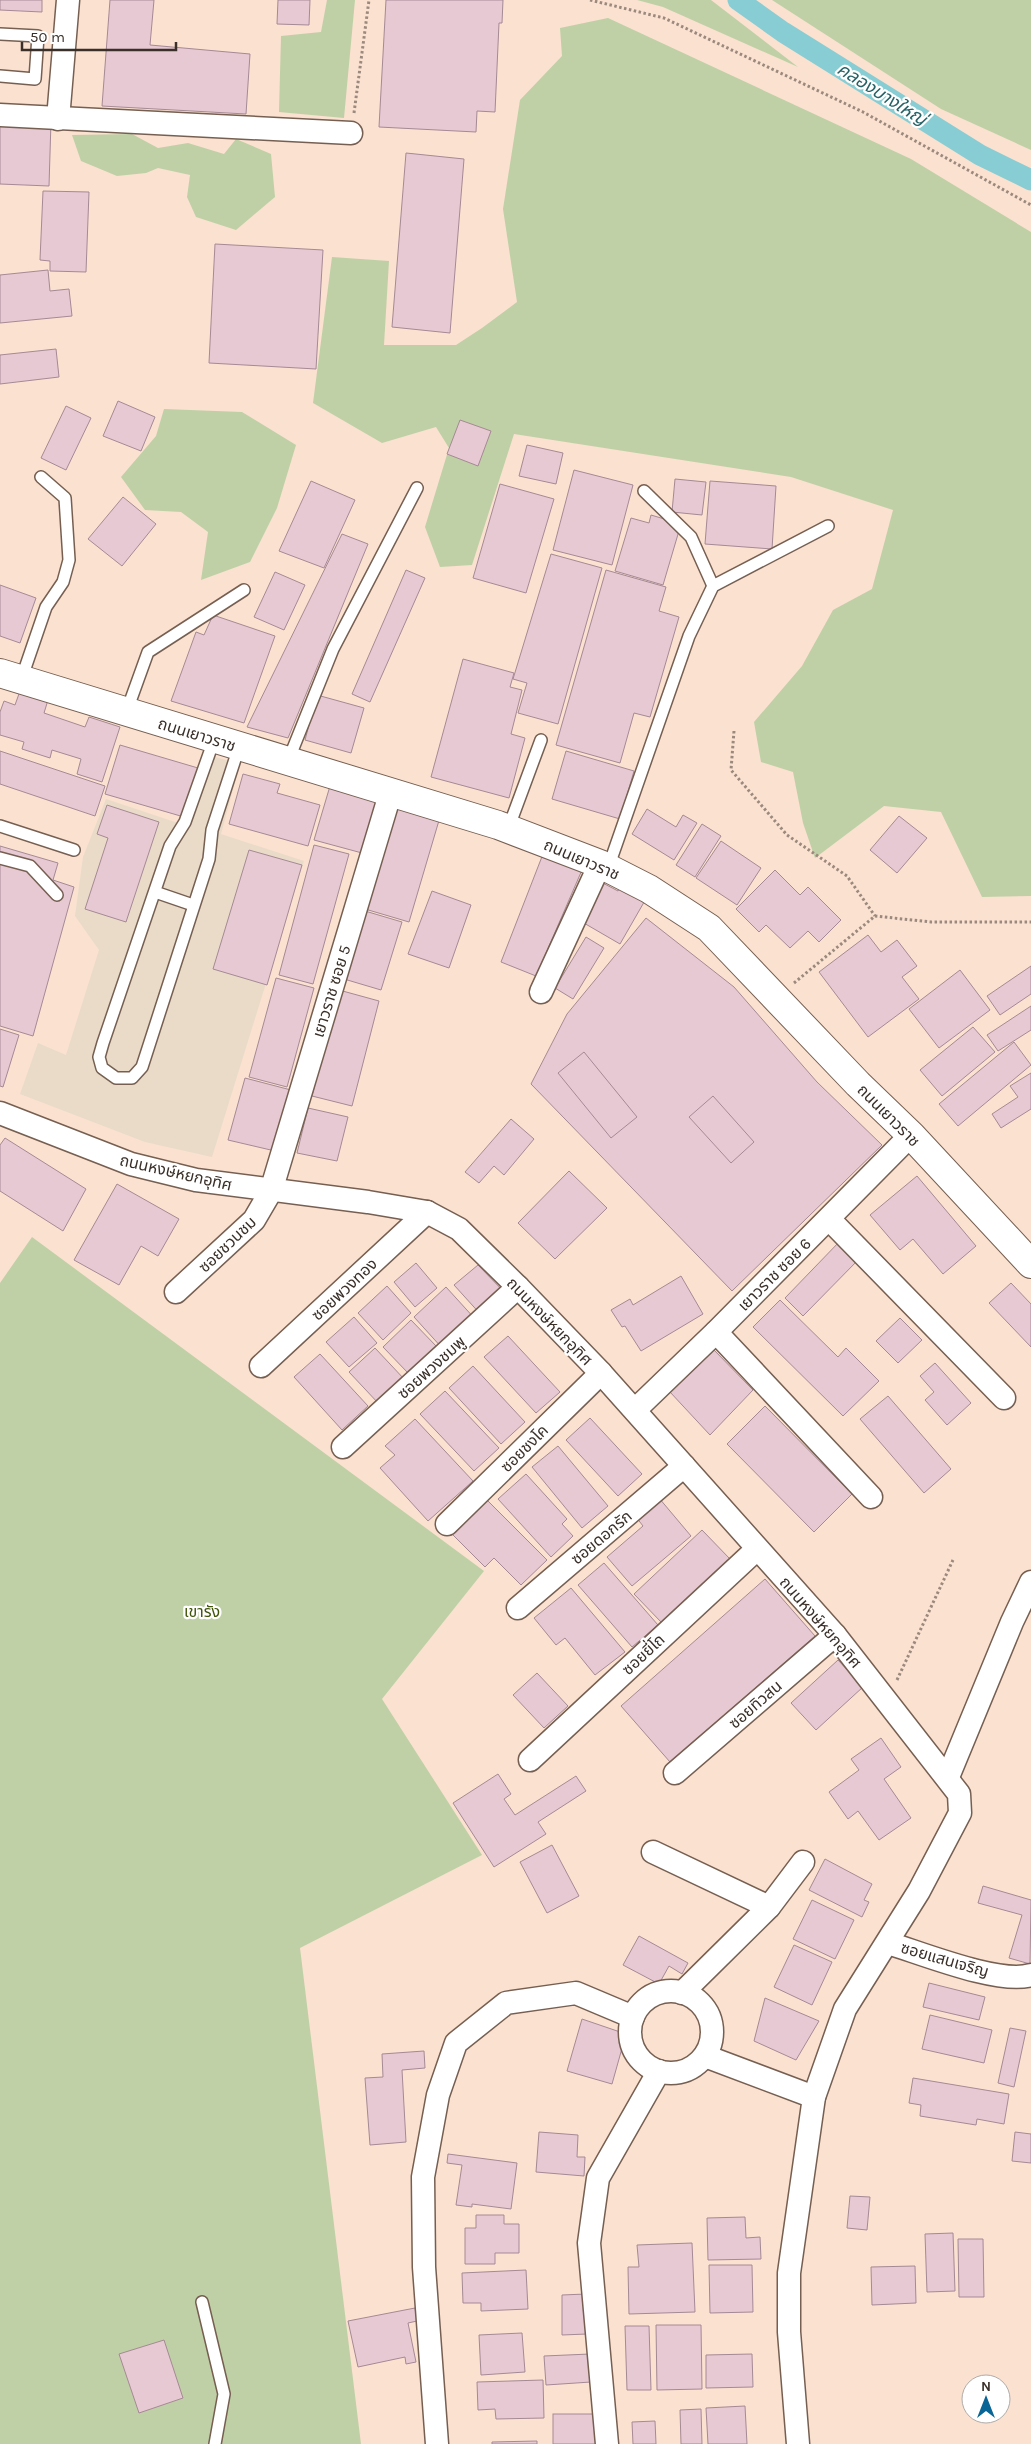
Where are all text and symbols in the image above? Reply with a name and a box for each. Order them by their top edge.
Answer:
scale bar [22,20,176,52]
text: 50 m [30,28,65,46]
water label: คลองบางใหญ่ [833,58,933,132]
street label: ถนนเยาวราช [156,714,238,755]
street label: ถนนเยาวราช [541,835,623,884]
street label: เยาวราช ซอย 5 [308,943,355,1040]
street label: ถนนเยาวราช [853,1080,924,1151]
street label: ถนนหงษ์หยกอุทิศ [118,1150,234,1195]
street label: ซอยชวนชม [195,1212,260,1276]
street label: เยาวราช ซอย 6 [734,1234,815,1315]
street label: ซอยพวงทอง [308,1254,381,1325]
street label: ถนนหงษ์หยกอุทิศ [503,1273,596,1369]
street label: ซอยพวงชมพู [393,1332,469,1403]
street label: ซอยชงโค [497,1421,552,1476]
street label: ซอยดอกรัก [567,1506,636,1568]
street label: ถนนหงษ์หยกอุทิศ [776,1573,866,1672]
park label: เขารัง [184,1602,220,1621]
street label: ซอยยี่โถ [617,1628,669,1679]
street label: ซอยทิวสน [725,1676,786,1733]
street label: ซอยแสนเจริญ [899,1938,991,1981]
north arrow [961,2374,1011,2424]
text: N [981,2378,991,2395]

